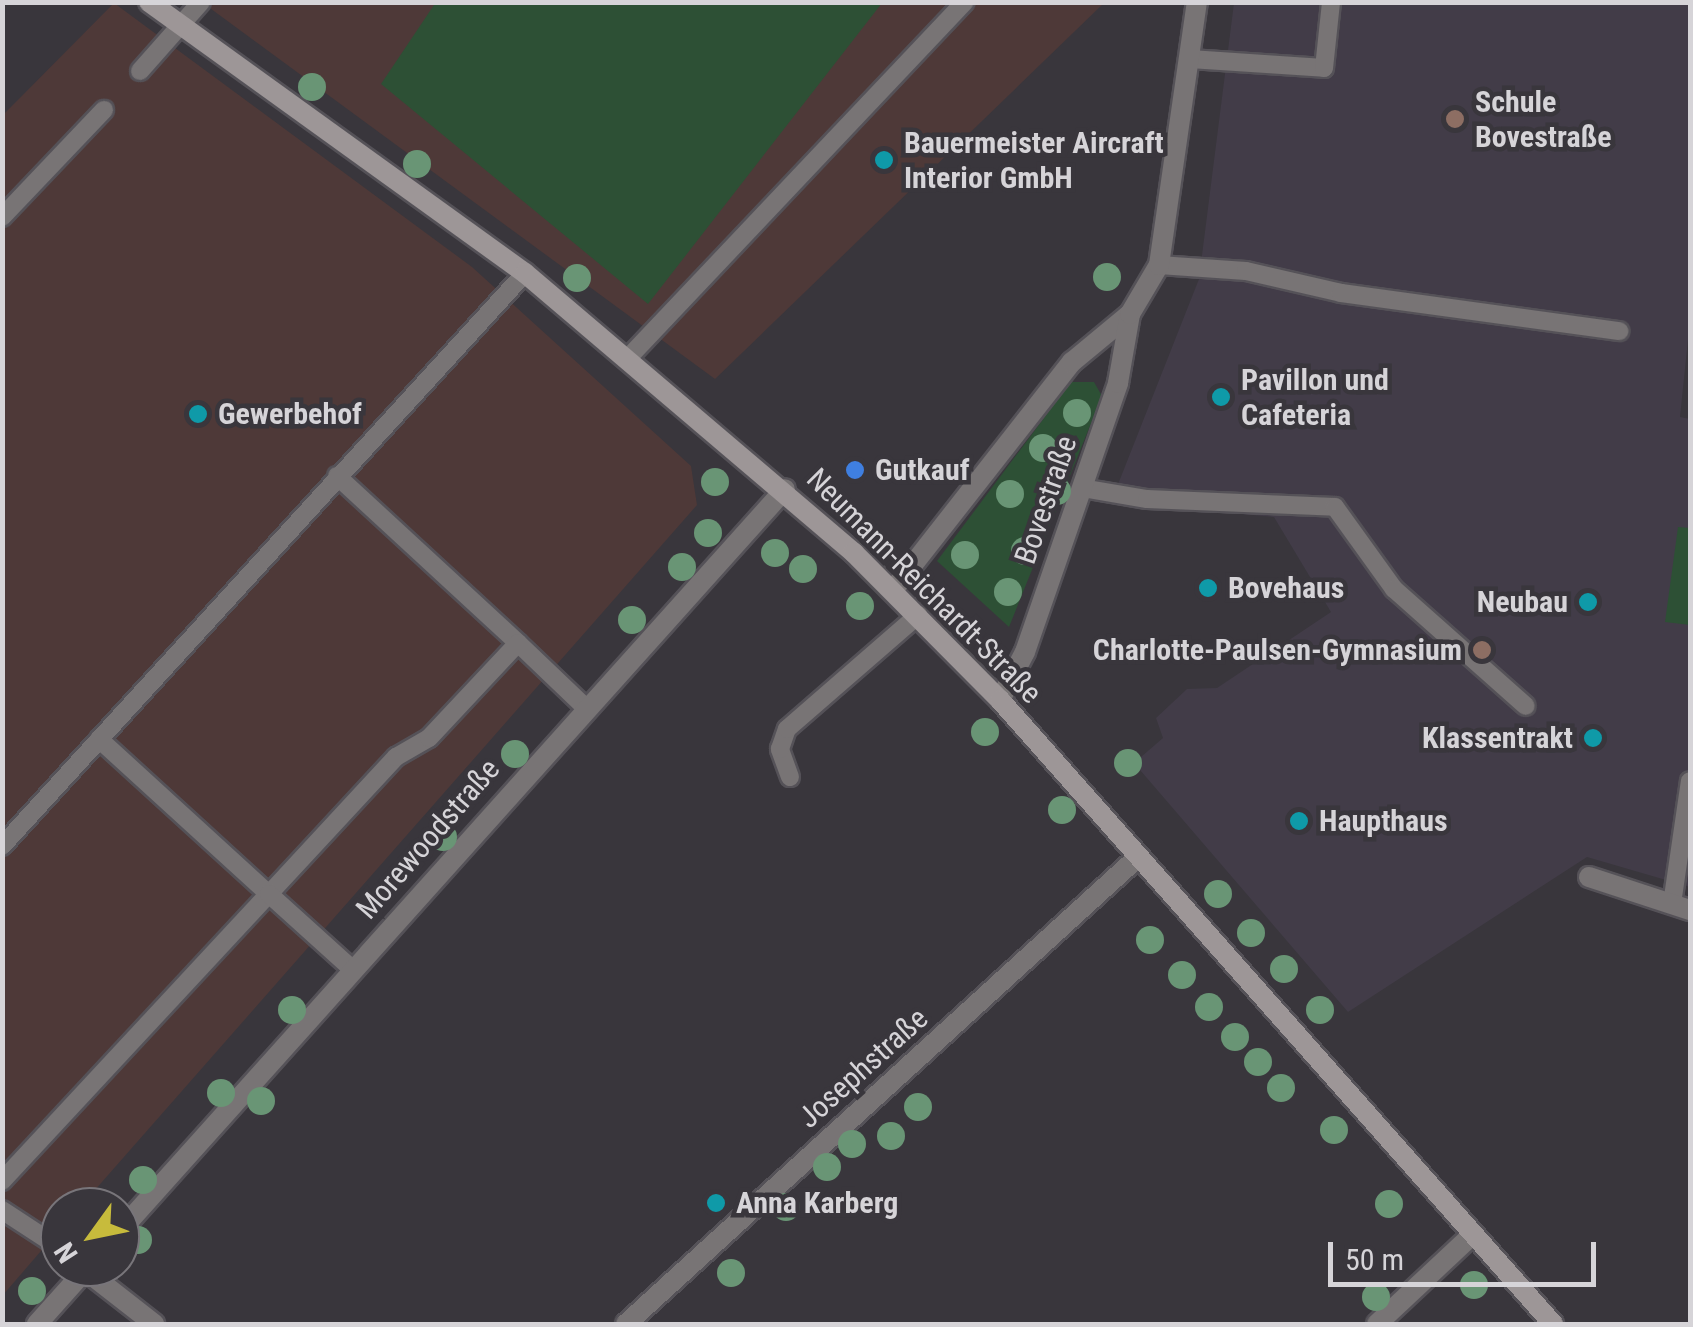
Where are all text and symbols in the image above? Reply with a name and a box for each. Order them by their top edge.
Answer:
place label: Schule Bovestraße [1475,84,1612,154]
marker: Schule Bovestraße [1444,108,1466,130]
place label: Bauermeister Aircraft Interior GmbH [904,125,1164,196]
marker: Bauermeister Aircraft Interior GmbH [873,149,895,171]
place label: Pavillon und Cafeteria [1241,362,1389,432]
marker: Pavillon und Cafeteria [1210,386,1232,408]
place label: Gewerbehof [218,396,362,432]
marker: Gewerbehof [187,403,209,425]
street label: Bovestraße [1007,431,1085,569]
place label: Gutkauf [875,452,970,488]
marker: Gutkauf [844,459,866,481]
street label: Neumann-Reichardt-Straße [799,461,1049,711]
place label: Bovehaus [1228,570,1344,606]
marker: Bovehaus [1197,577,1219,599]
place label: Neubau [1477,584,1568,620]
marker: Neubau [1577,591,1599,613]
place label: Charlotte-Paulsen-Gymnasium [1093,632,1462,668]
marker: Charlotte-Paulsen-Gymnasium [1471,639,1493,661]
place label: Klassentrakt [1422,720,1573,756]
marker: Klassentrakt [1582,727,1604,749]
street label: Morewoodstraße [349,752,507,926]
place label: Haupthaus [1319,803,1448,839]
marker: Haupthaus [1288,810,1310,832]
street label: Josephstraße [791,1000,935,1136]
place label: Anna Karberg [736,1185,898,1221]
north arrow [40,1187,140,1287]
marker: Anna Karberg [705,1192,727,1214]
scale bar [1333,1222,1600,1284]
text: N [48,1236,85,1269]
text: 50 m [1345,1242,1404,1277]

